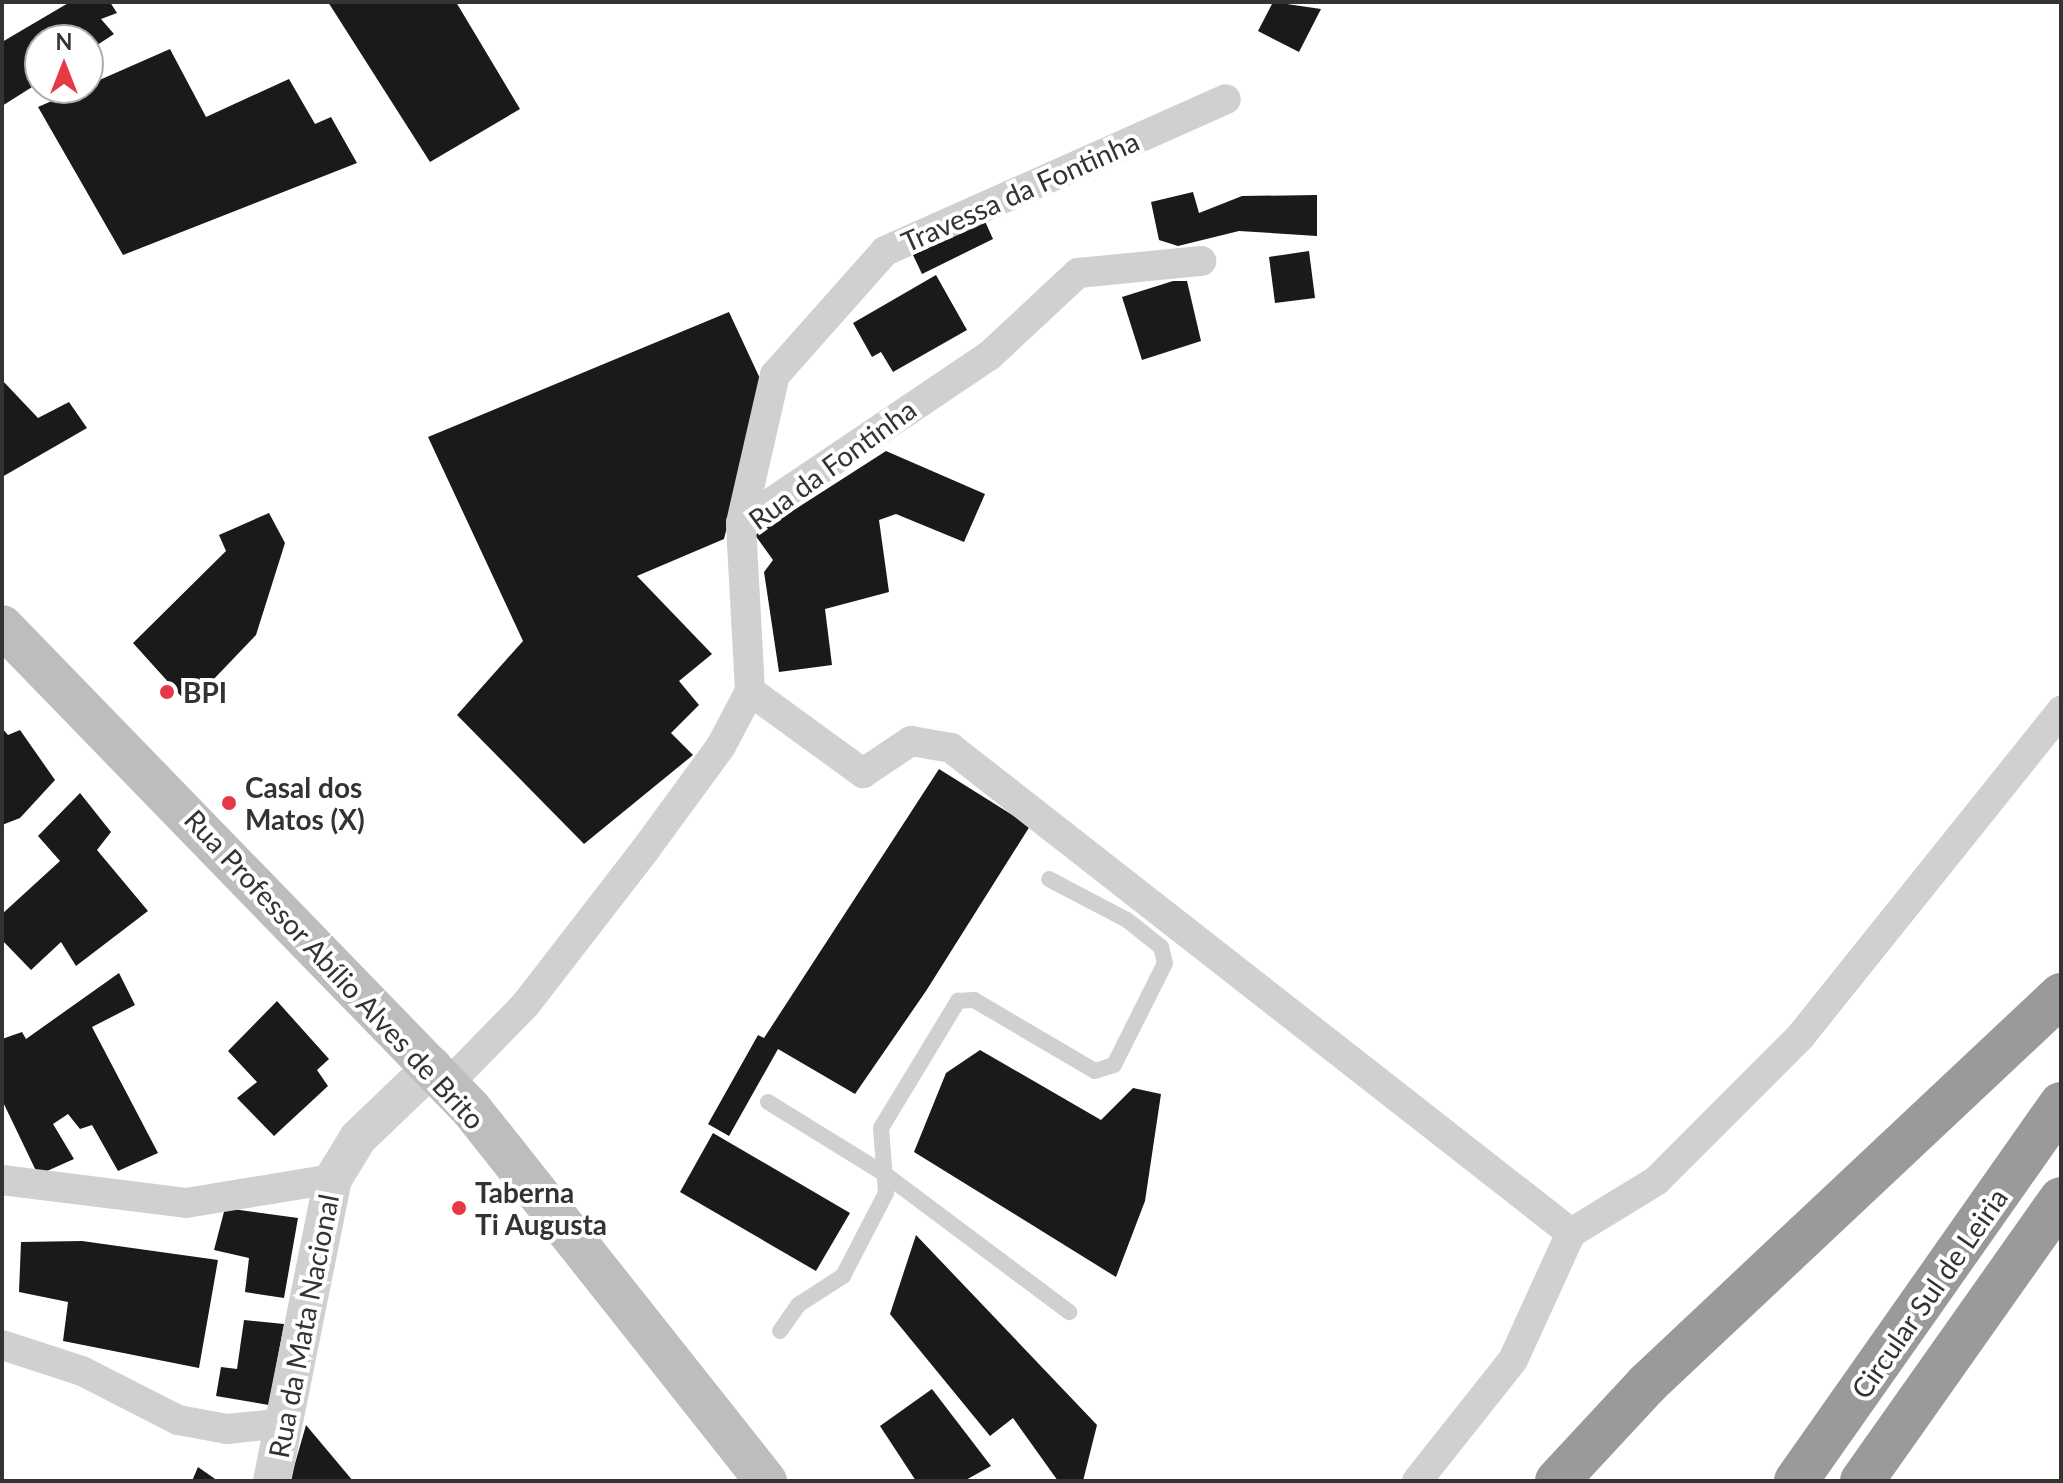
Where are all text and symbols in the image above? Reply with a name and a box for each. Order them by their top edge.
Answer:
north arrow [24,24,104,104]
text: N [56,28,72,55]
street label: Travessa da Fontinha [896,124,1144,258]
street label: Rua da Fontinha [742,392,922,536]
place label: BPI [183,675,227,709]
marker: BPI [158,683,176,701]
place label: Casal dos Matos (X) [245,770,365,836]
marker: Casal dos Matos (X) [220,794,238,812]
street label: Rua Professor Abílio Alves de Brito [177,801,493,1137]
place label: Taberna Ti Augusta [475,1175,608,1241]
street label: Circular Sul de Leiria [1844,1181,2014,1405]
street label: Rua da Mata Nacional [261,1191,345,1461]
marker: Taberna Ti Augusta [450,1199,468,1217]

